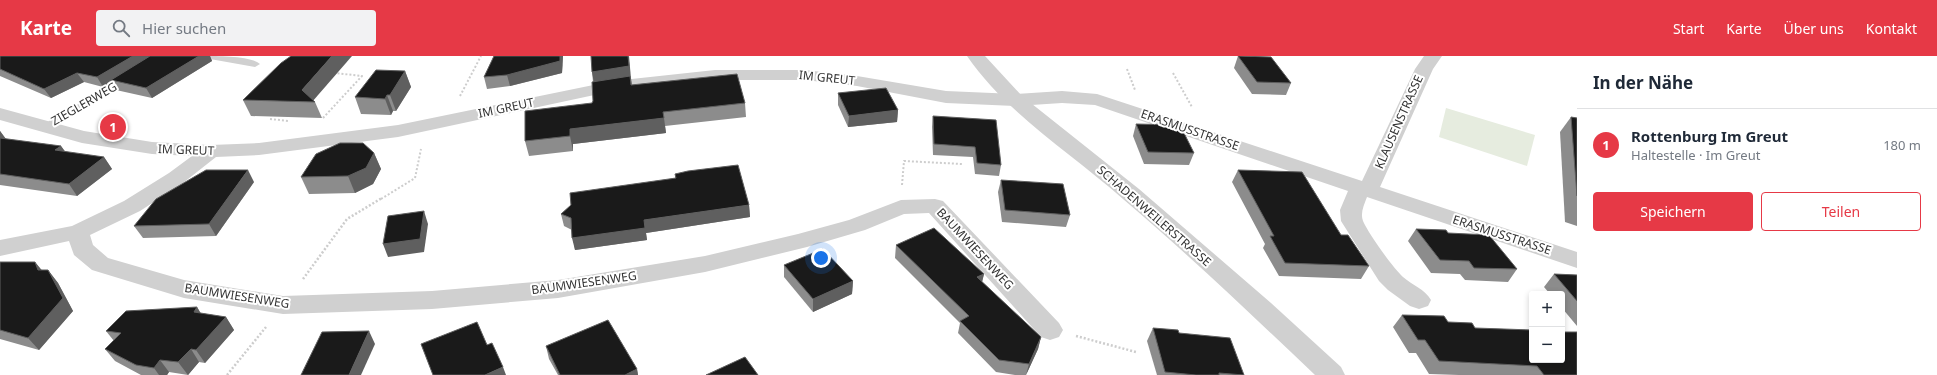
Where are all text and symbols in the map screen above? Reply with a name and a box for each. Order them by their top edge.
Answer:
search box [96,10,376,46]
text: Karte [20,15,72,41]
icon: search [110,17,132,39]
text: Hier suchen [142,18,226,38]
text: Start [1673,19,1704,38]
text: Karte [1726,19,1762,38]
text: Über uns [1784,19,1844,38]
text: Kontakt [1866,19,1917,38]
street label: IM GREUT [798,66,856,89]
text: In der Nähe [1593,71,1693,94]
street label: KLAUSENSTRASSE [1370,72,1427,171]
street label: ZIEGLERWEG [48,78,120,129]
street label: IM GREUT [477,93,536,122]
street label: ERASMUSSTRASSE [1139,105,1242,154]
pin: 1 [100,112,126,142]
text: Rottenburg Im Greut [1631,126,1788,146]
text: 1 [1602,136,1610,154]
text: 180 m [1883,136,1921,154]
street label: IM GREUT [158,140,215,159]
text: Haltestelle · Im Greut [1631,146,1760,164]
street label: SCHADENWEILERSTRASSE [1094,161,1215,270]
button: Speichern [1593,192,1753,231]
button: Teilen [1761,192,1921,231]
street label: BAUMWIESENWEG [933,204,1018,293]
street label: ERASMUSSTRASSE [1451,211,1554,259]
your location [811,248,831,268]
street label: BAUMWIESENWEG [530,267,638,298]
street label: BAUMWIESENWEG [183,279,291,312]
map controls [1529,291,1565,363]
button: + [1529,291,1565,327]
button: − [1529,327,1565,363]

